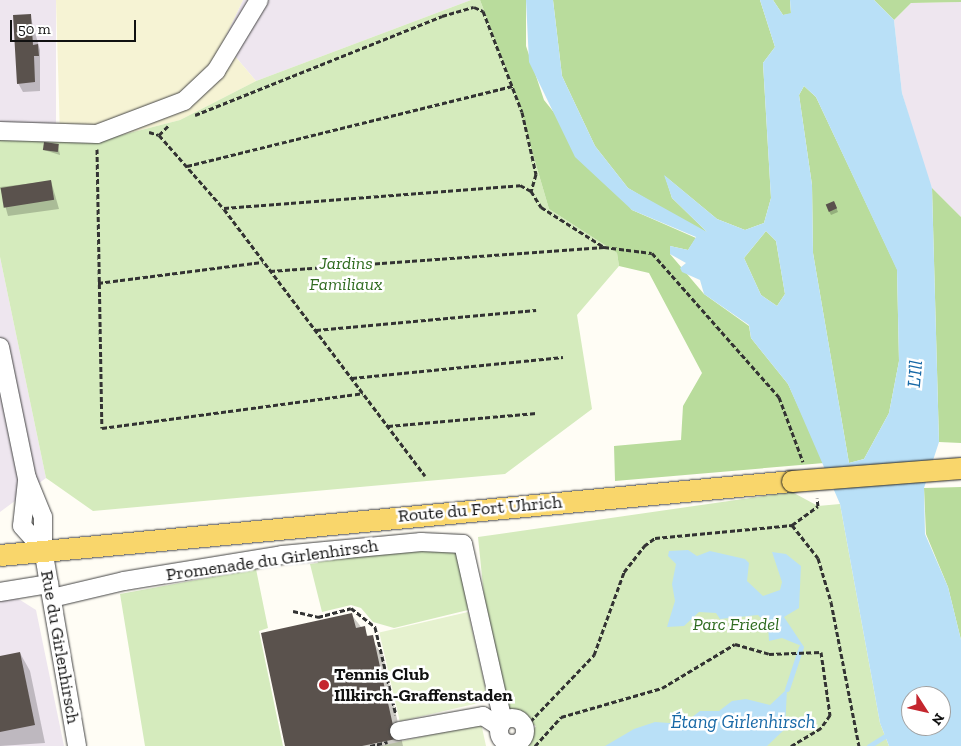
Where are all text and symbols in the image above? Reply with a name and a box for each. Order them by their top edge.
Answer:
scale bar [12,10,139,42]
text: 50 m [18,20,51,38]
park label: Jardins Familiaux [309,253,383,296]
water label: L'Ill [902,359,928,389]
street label: Route du Fort Uhrich [397,491,563,527]
street label: Promenade du Girlenhirsch [165,534,379,586]
street label: Rue du Girlenhirsch [36,569,84,725]
park label: Parc Friedel [693,613,779,635]
place label: Tennis Club Illkirch-Graffenstaden [334,664,513,706]
marker: Tennis Club Illkirch-Graffenstaden [318,679,330,691]
north arrow [901,686,951,736]
text: N [928,710,948,729]
water label: Étang Girlenhirsch [671,711,815,733]

